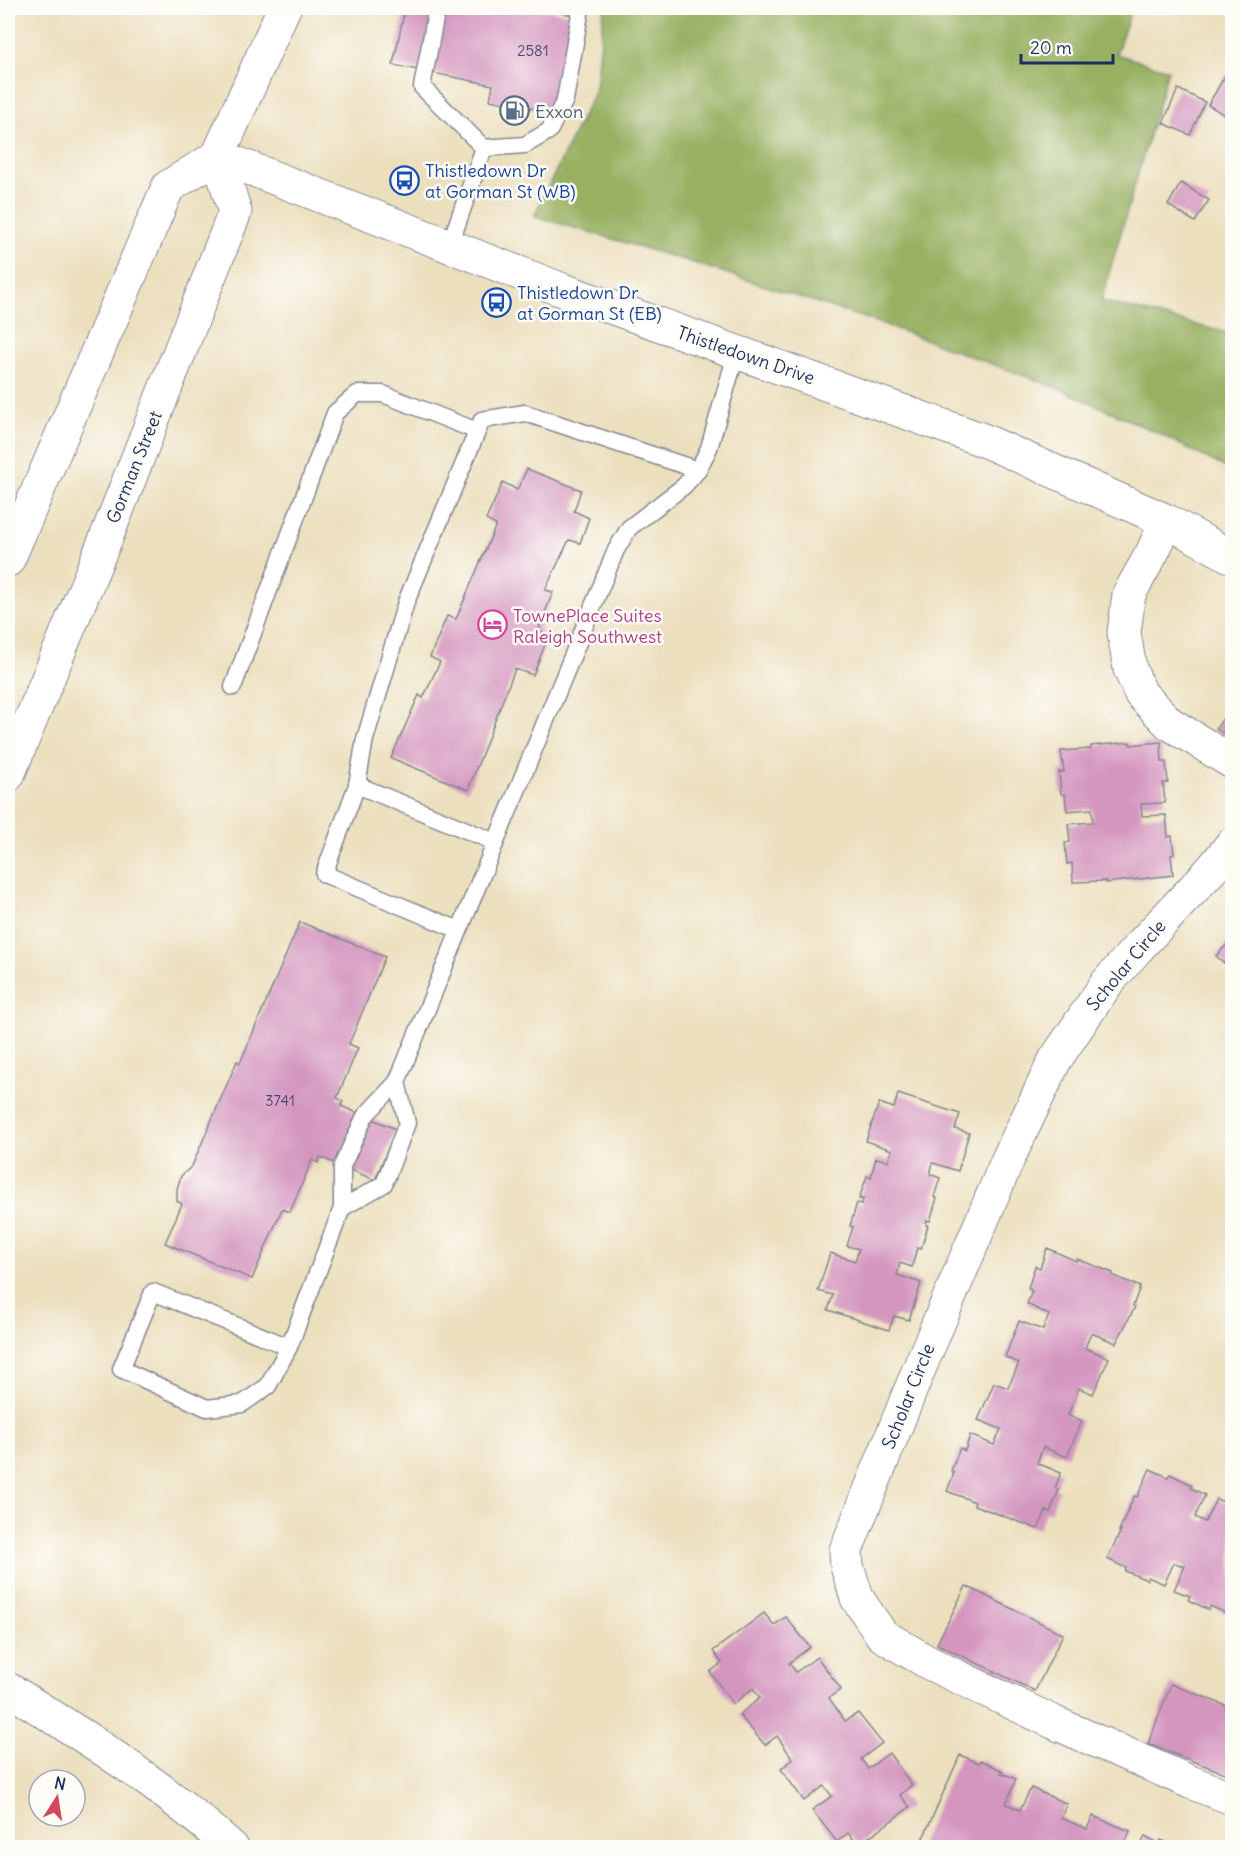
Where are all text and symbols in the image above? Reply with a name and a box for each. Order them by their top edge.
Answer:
scale bar [1021,27,1112,65]
text: 20 m [1030,36,1072,59]
house number: 2581 [517,41,549,60]
fuel station icon: Exxon [498,95,530,127]
place label: Exxon [535,100,583,123]
place label: Thistledown Dr at Gorman St (WB) [425,159,576,203]
bus stop icon: Thistledown Dr at Gorman St (WB) [388,164,420,196]
place label: Thistledown Dr at Gorman St (EB) [517,281,662,325]
bus stop icon: Thistledown Dr at Gorman St (EB) [480,286,512,318]
street label: Thistledown Drive [674,321,818,389]
street label: Gorman Street [101,407,167,527]
place label: TownePlace Suites Raleigh Southwest [513,604,662,648]
hotel icon: TownePlace Suites Raleigh Southwest [476,609,508,641]
street label: Scholar Circle [1081,915,1171,1015]
house number: 3741 [265,1091,295,1110]
street label: Scholar Circle [876,1340,940,1452]
north arrow [27,1768,87,1828]
text: N [53,1772,68,1794]

